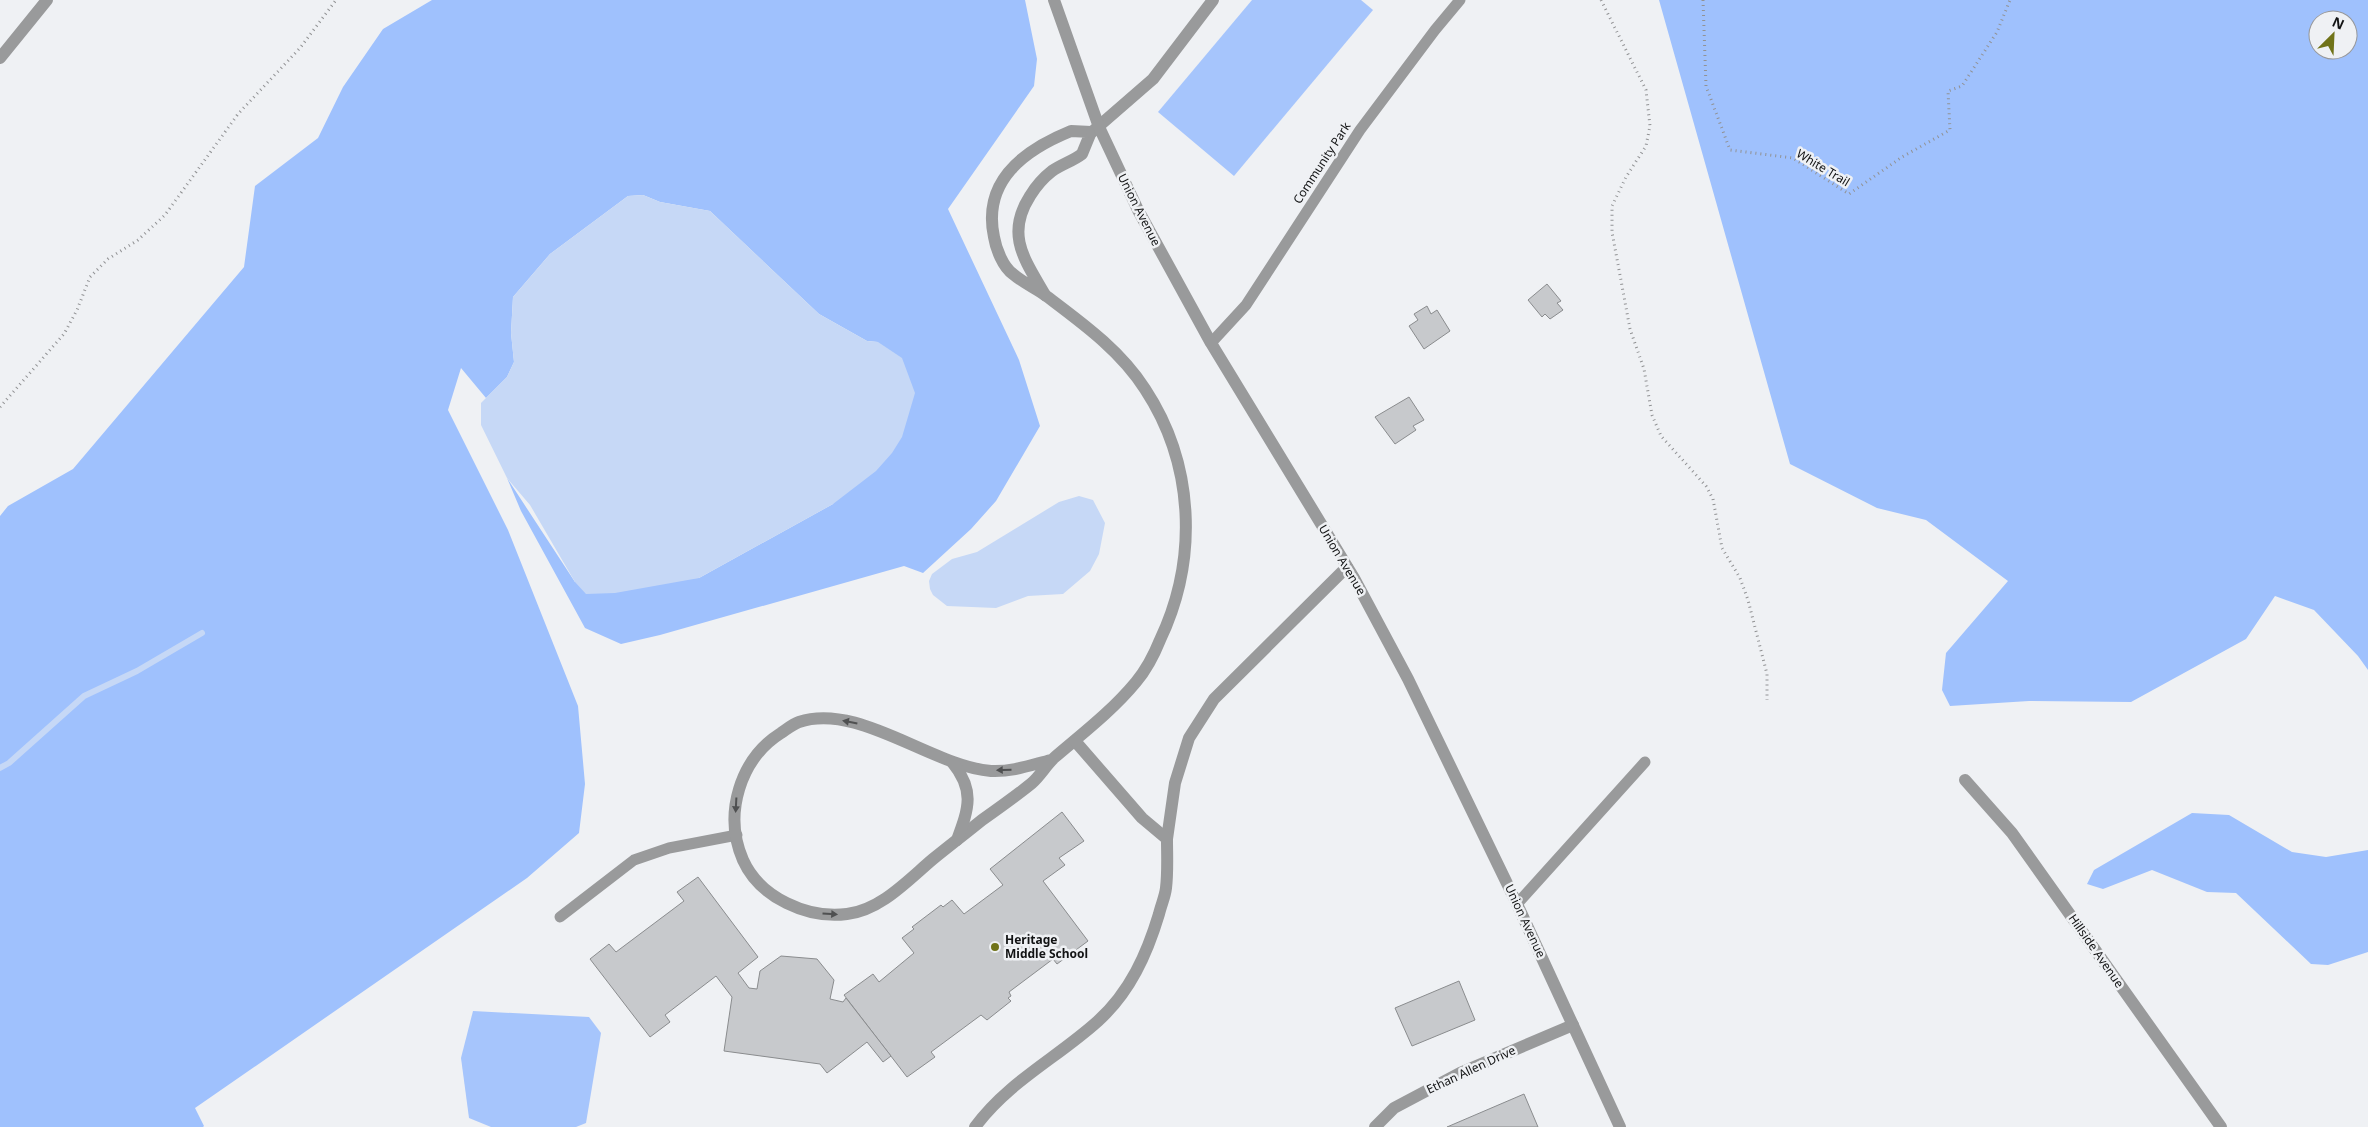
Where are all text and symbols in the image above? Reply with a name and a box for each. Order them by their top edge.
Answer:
north arrow [2308,10,2358,60]
text: N [2329,12,2348,34]
street label: Community Park [1289,118,1355,207]
street label: White Trail [1793,145,1853,190]
street label: Union Avenue [1114,171,1165,249]
street label: Union Avenue [1315,521,1370,598]
one-way arrow [842,718,858,726]
one-way arrow [996,767,1012,775]
one-way arrow [731,798,739,814]
street label: Union Avenue [1501,881,1550,960]
one-way arrow [822,910,838,918]
street label: Hillside Avenue [2065,910,2128,991]
place label: Heritage Middle School [1005,931,1088,962]
marker: Heritage Middle School [989,941,1001,953]
street label: Ethan Allen Drive [1423,1041,1518,1098]

